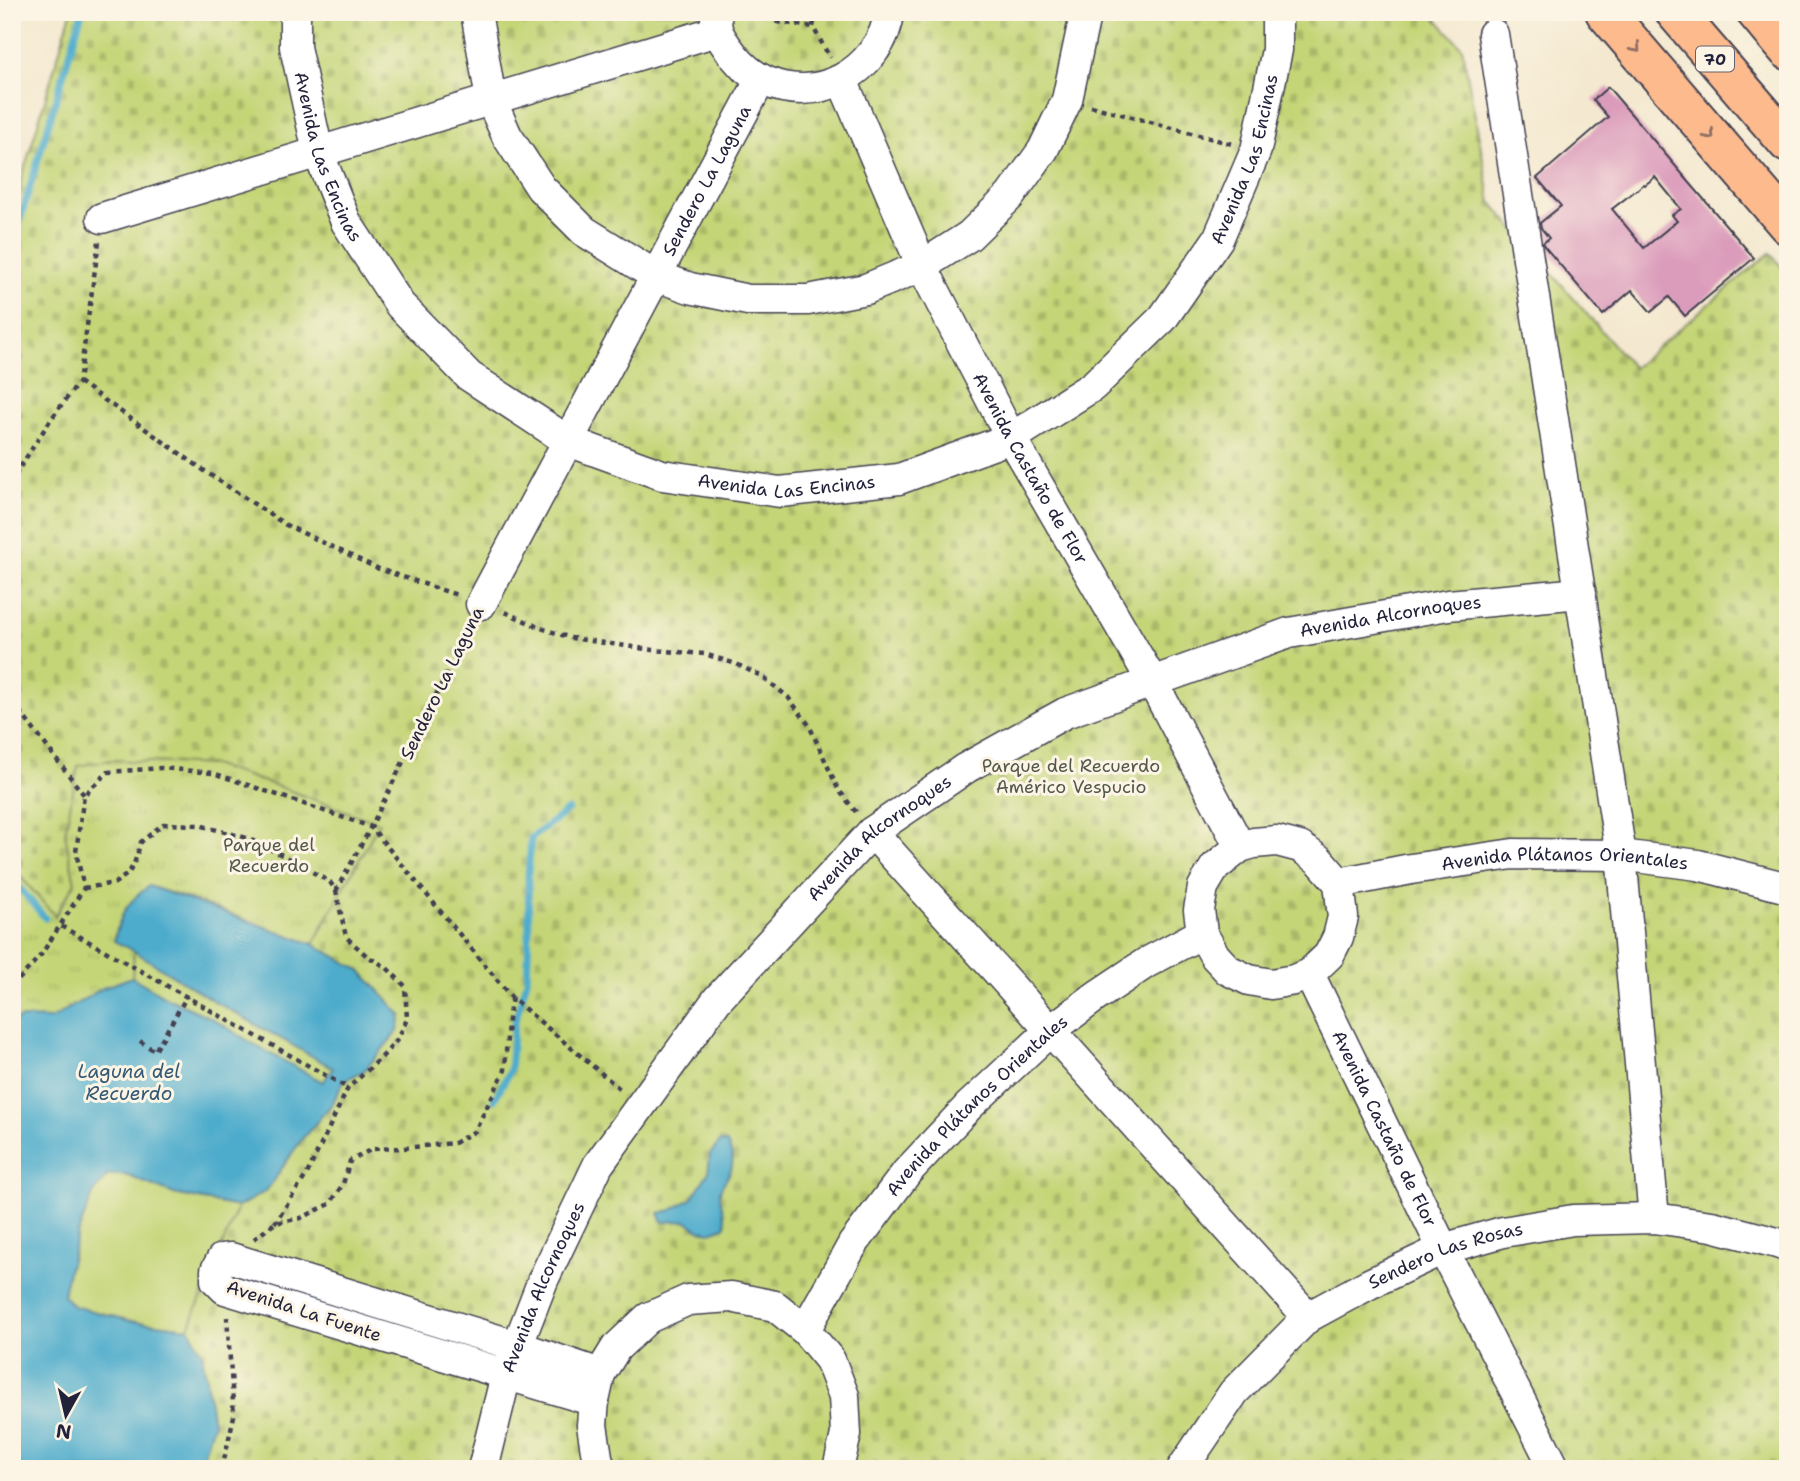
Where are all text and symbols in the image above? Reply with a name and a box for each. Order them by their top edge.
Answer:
one-way arrow [1627,40,1640,52]
road number: 70 [1696,46,1734,72]
street label: Avenida Las Encinas [289,69,368,247]
street label: Avenida Las Encinas [1205,72,1284,248]
street label: Sendero La Laguna [657,101,757,260]
one-way arrow [1702,127,1714,140]
street label: Avenida Castaño de Flor [967,369,1093,568]
street label: Avenida Las Encinas [696,468,877,504]
street label: Avenida Alcornoques [1298,590,1482,643]
street label: Sendero La Laguna [395,603,489,763]
park label: Parque del Recuerdo Américo Vespucio [982,754,1160,799]
street label: Avenida Alcornoques [802,769,956,906]
park label: Parque del Recuerdo [223,833,315,878]
street label: Avenida Plátanos Orientales [1440,842,1690,876]
street label: Avenida Plátanos Orientales [881,1010,1073,1201]
street label: Avenida Castaño de Flor [1326,1026,1442,1231]
water label: Laguna del Recuerdo [78,1059,180,1106]
street label: Avenida Alcornoques [496,1198,591,1376]
street label: Sendero Las Rosas [1364,1217,1525,1295]
street label: Avenida La Fuente [223,1275,385,1347]
north arrow [32,1380,102,1450]
text: N [55,1418,73,1445]

